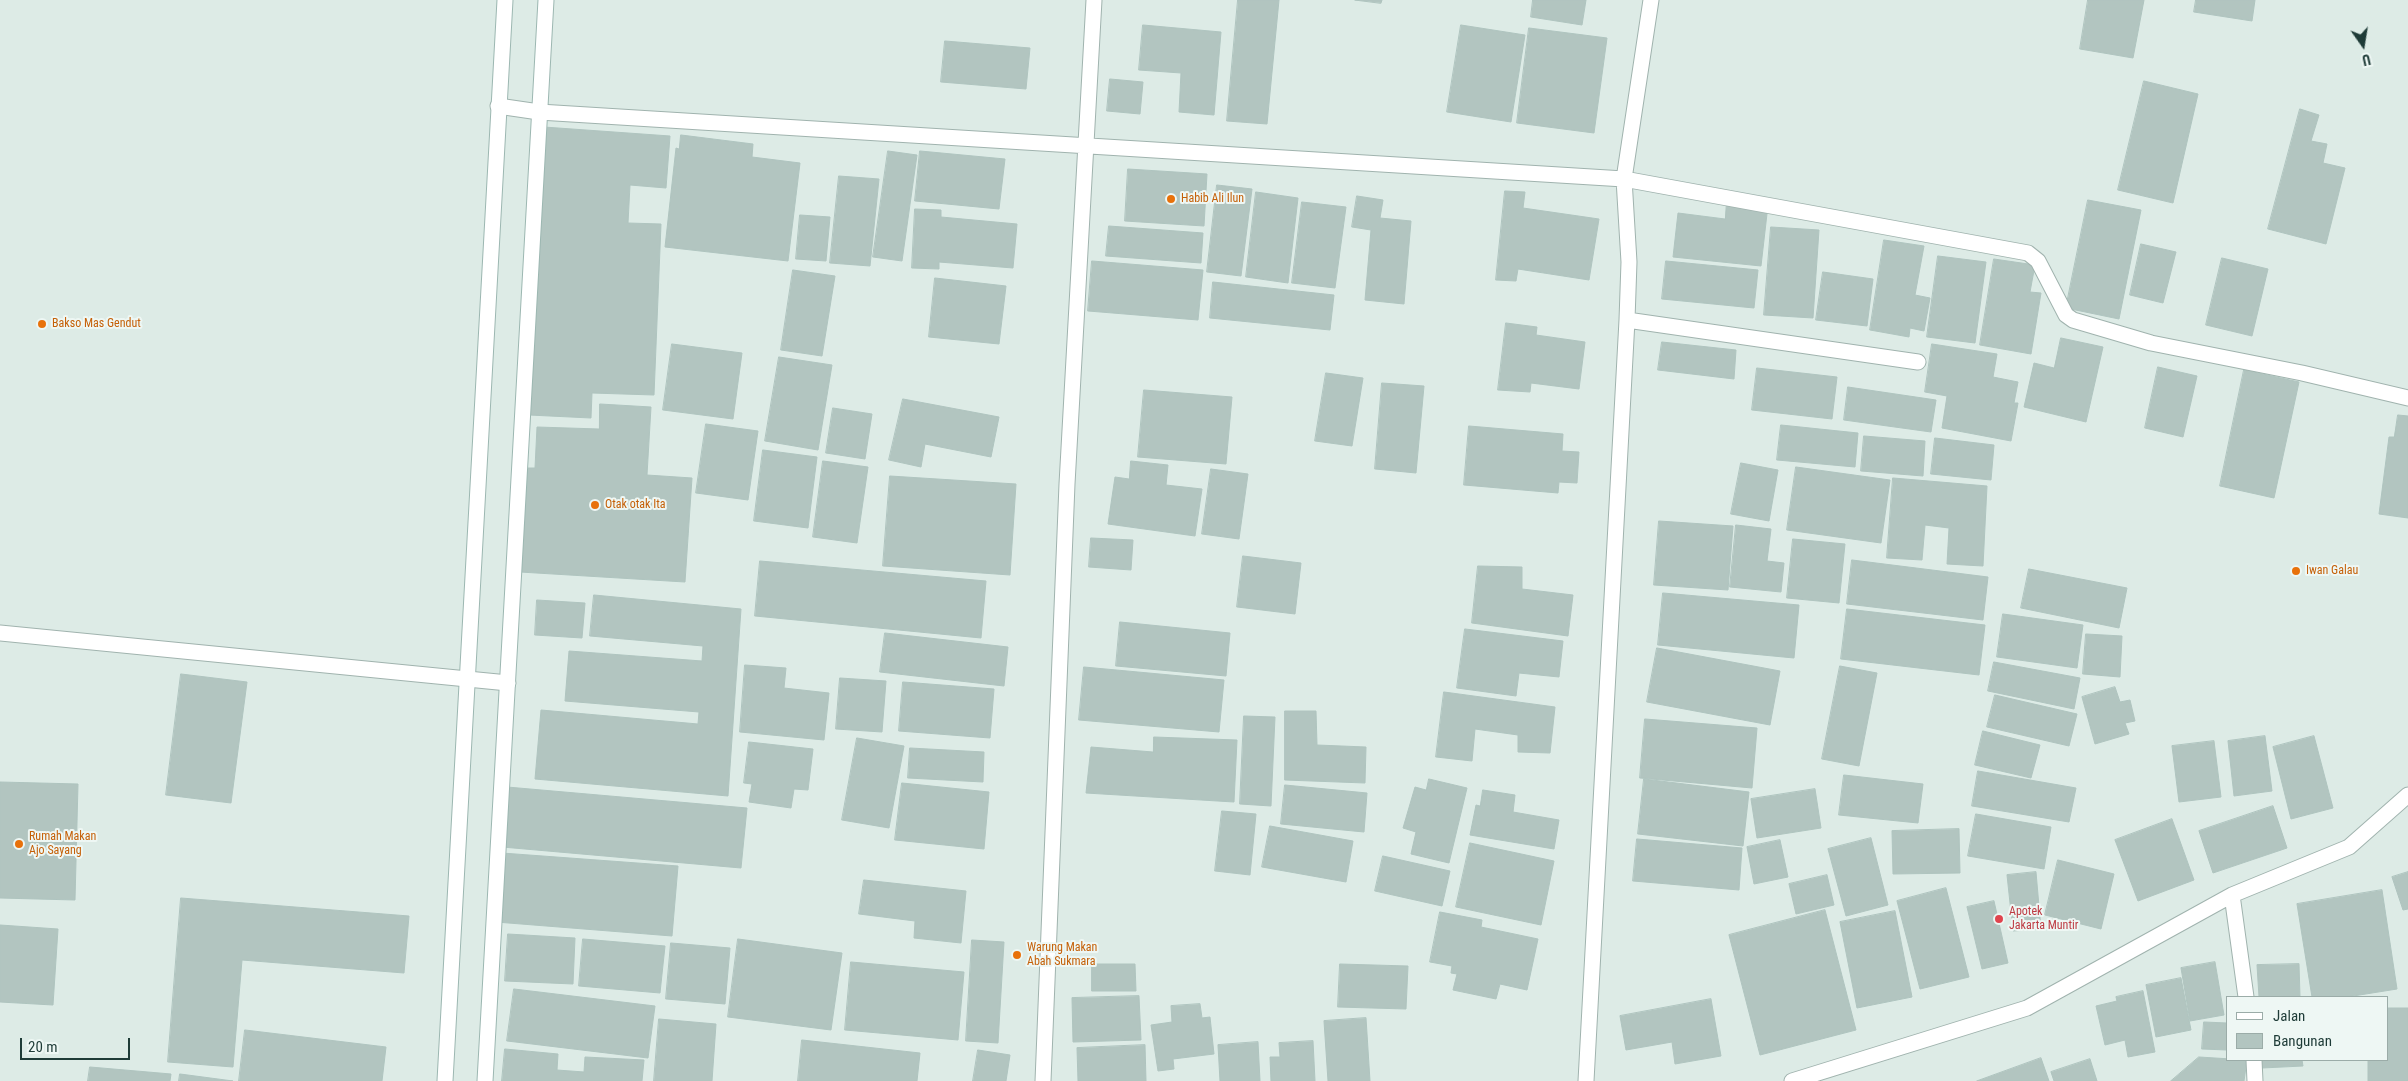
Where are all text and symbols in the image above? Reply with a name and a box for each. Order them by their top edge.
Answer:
north arrow [2338,20,2388,70]
text: U [2361,51,2372,68]
place label: Habib Ali Ilun [1181,192,1244,206]
marker: Habib Ali Ilun [1165,193,1177,205]
place label: Bakso Mas Gendut [52,317,141,331]
marker: Bakso Mas Gendut [36,318,48,330]
place label: Otak otak Ita [605,498,665,512]
marker: Otak otak Ita [589,499,601,511]
place label: Iwan Galau [2306,564,2358,578]
marker: Iwan Galau [2290,565,2302,577]
place label: Rumah Makan Ajo Sayang [29,830,96,858]
marker: Rumah Makan Ajo Sayang [13,838,25,850]
place label: Apotek Jakarta Muntir [2009,905,2078,933]
marker: Apotek Jakarta Muntir [1993,913,2005,925]
place label: Warung Makan Abah Sukmara [1027,941,1097,969]
marker: Warung Makan Abah Sukmara [1011,949,1023,961]
legend [2226,996,2388,1061]
text: Jalan [2273,1007,2305,1025]
scale bar [22,1028,132,1060]
text: Bangunan [2273,1032,2332,1050]
text: 20 m [28,1038,58,1056]

